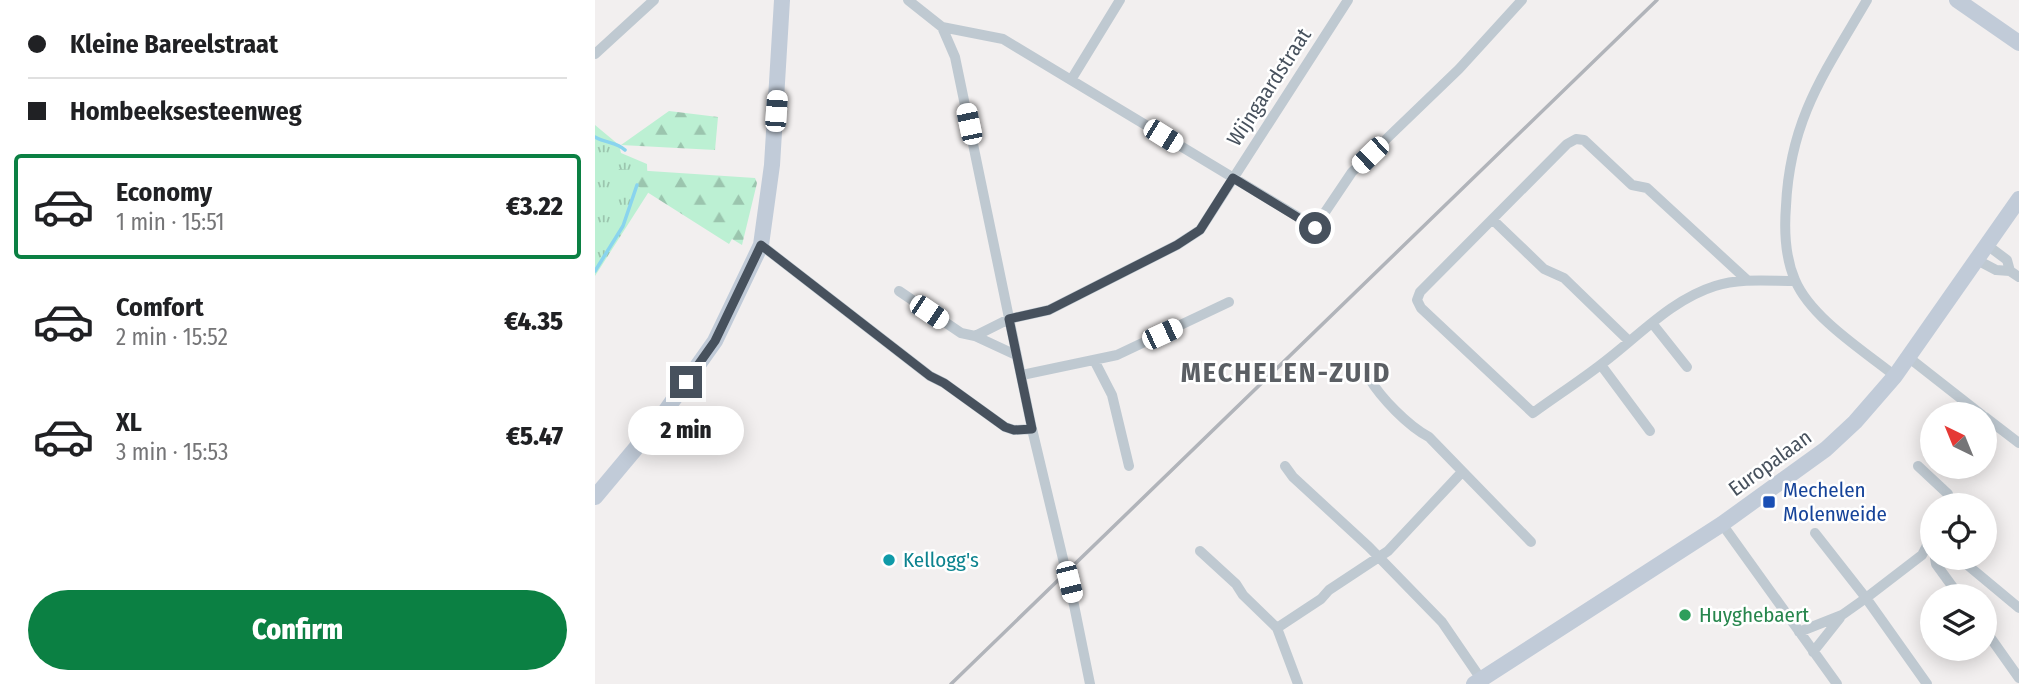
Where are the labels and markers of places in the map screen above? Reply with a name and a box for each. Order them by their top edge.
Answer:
place label: Mechelen Molenweide [1783,477,1887,527]
marker: Mechelen Molenweide [1761,494,1777,510]
place label: Kellogg's [903,547,979,573]
marker: Kellogg's [881,552,897,568]
place label: Huyghebaert [1699,602,1809,628]
marker: Huyghebaert [1677,607,1693,623]

